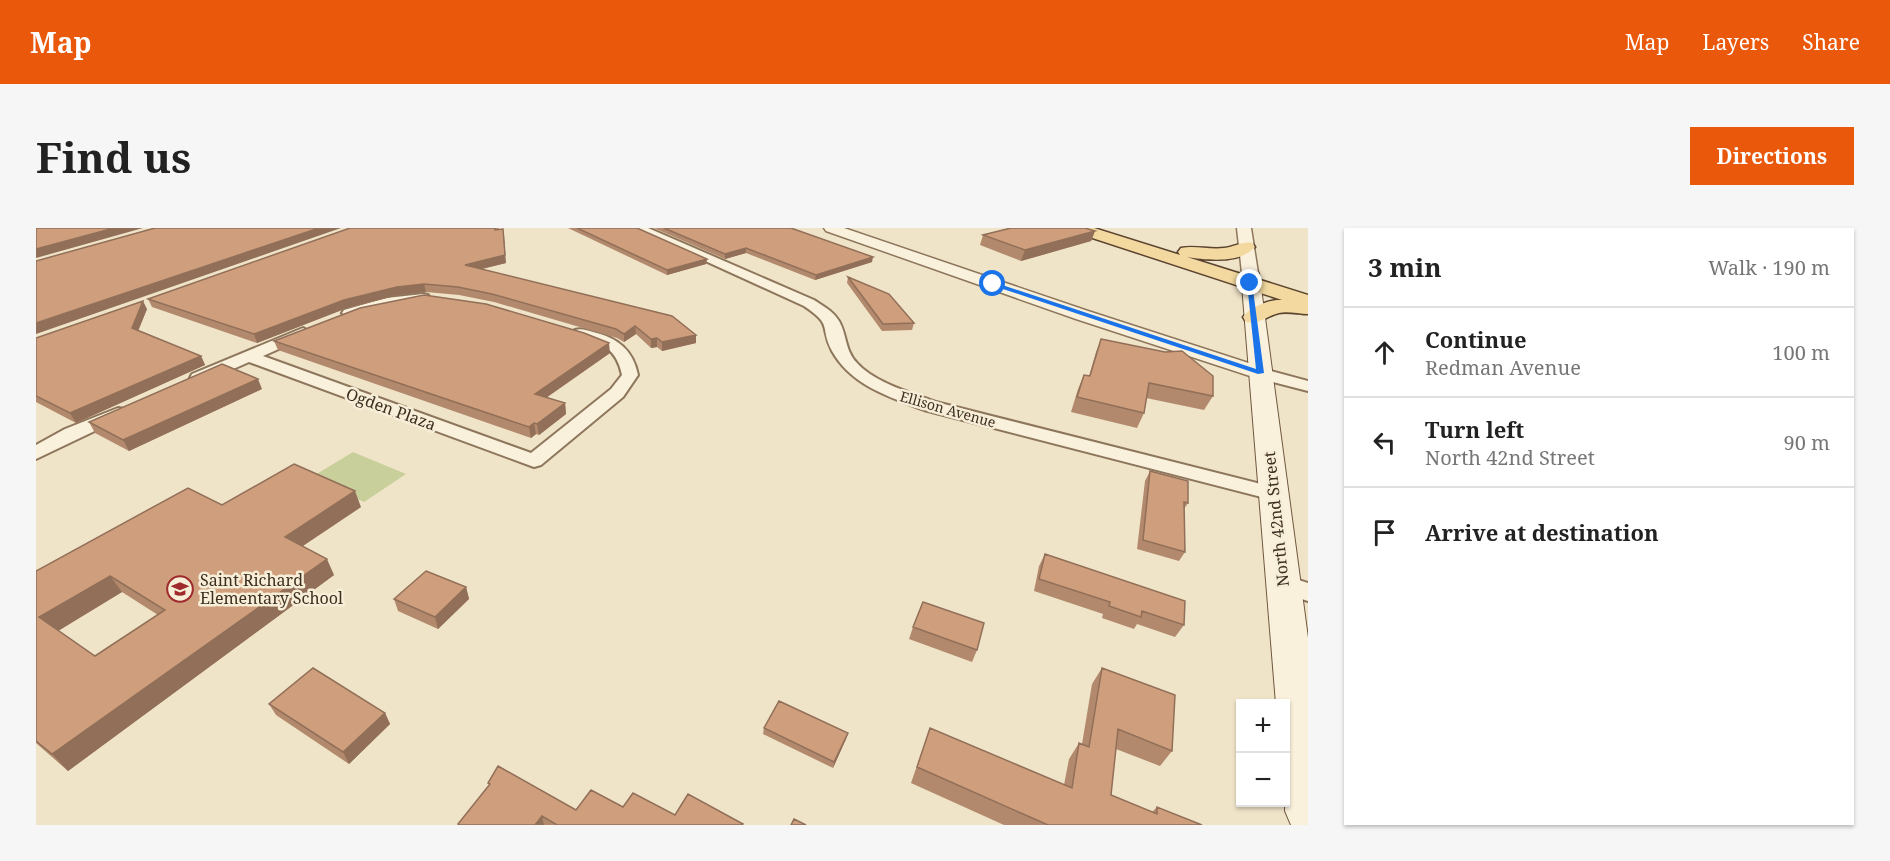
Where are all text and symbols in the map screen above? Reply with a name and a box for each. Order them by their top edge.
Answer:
text: Map [30,23,92,61]
text: Map [1625,28,1669,56]
text: Layers [1702,28,1769,56]
text: Share [1802,28,1860,56]
button: Directions [1690,127,1854,185]
text: Find us [36,128,191,185]
text: 3 min [1368,249,1442,285]
text: Walk · 190 m [1708,254,1830,281]
route end [1236,269,1262,295]
route start [979,270,1005,296]
text: Continue [1425,324,1527,354]
icon: ahead [1368,336,1401,369]
text: 100 m [1772,339,1830,366]
text: Redman Avenue [1425,354,1581,381]
street label: Ogden Plaza [343,383,439,435]
street label: Ellison Avenue [898,386,998,432]
text: Turn left [1425,414,1524,444]
icon: left [1368,426,1401,459]
text: 90 m [1784,429,1830,456]
text: North 42nd Street [1425,444,1595,471]
street label: North 42nd Street [1258,450,1294,588]
icon: arrive [1368,516,1401,549]
text: Arrive at destination [1425,517,1659,547]
place label: Saint Richard Elementary School [200,569,343,609]
school or university icon: Saint Richard Elementary School [165,574,195,604]
map controls [1236,699,1290,807]
button: + [1236,699,1290,753]
button: − [1236,753,1290,807]

